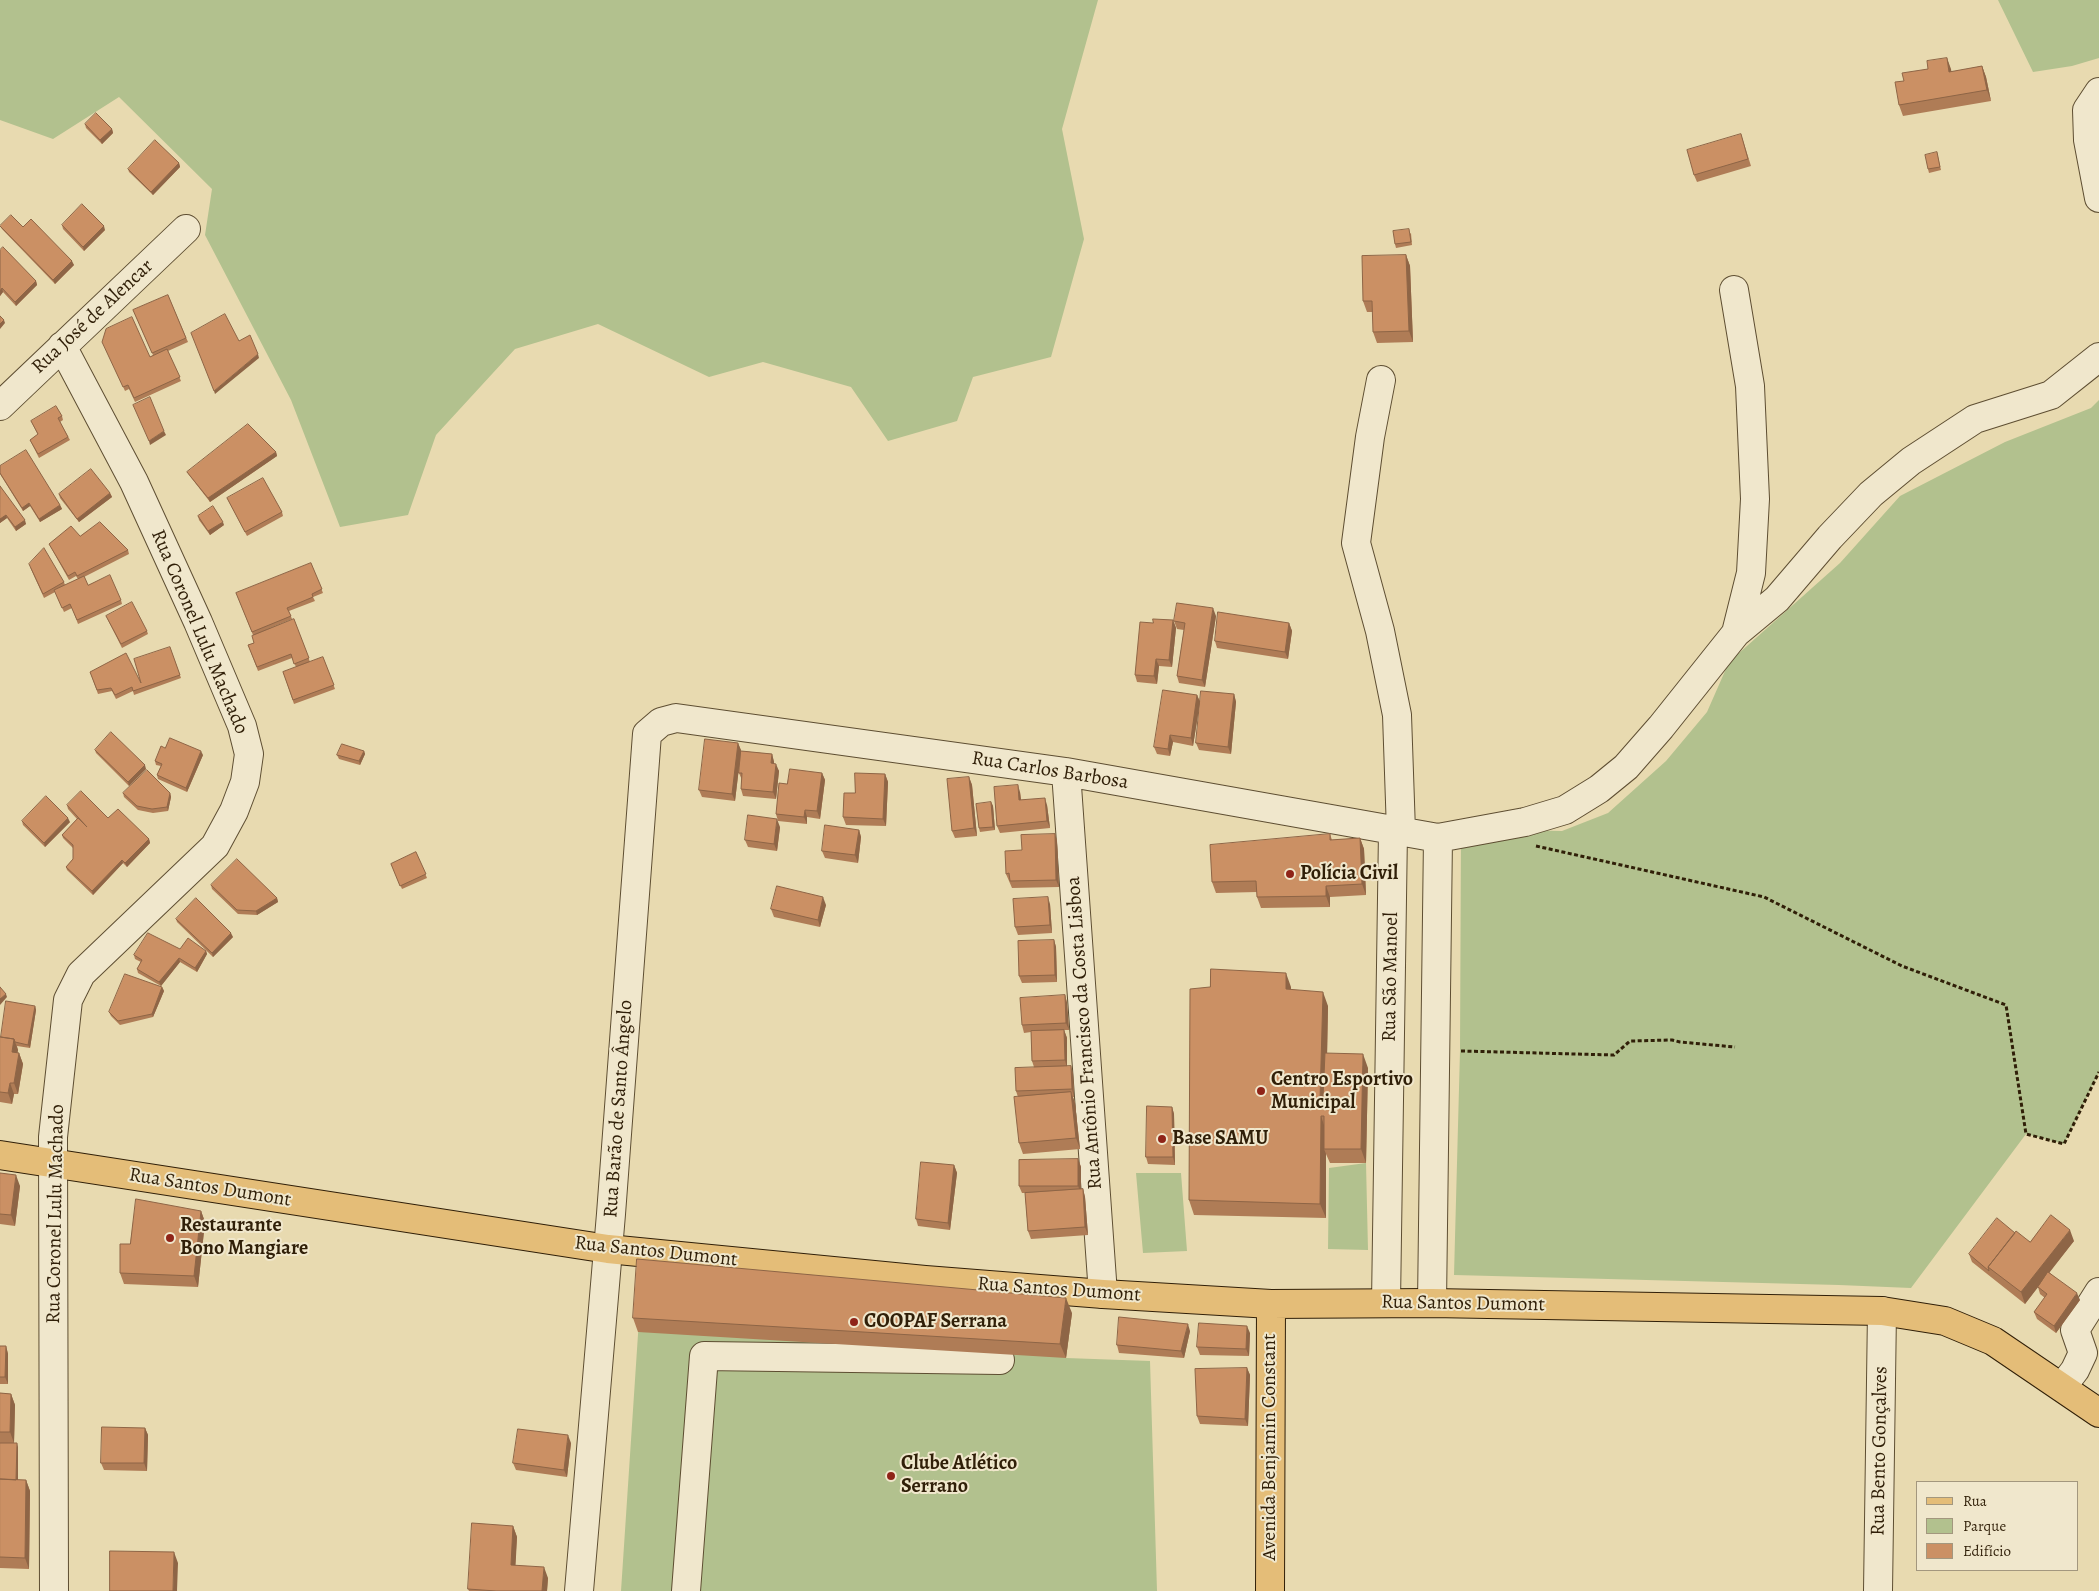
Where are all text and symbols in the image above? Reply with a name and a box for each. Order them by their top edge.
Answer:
street label: Rua José de Alencar [27,255,159,379]
street label: Rua Coronel Lulu Machado [145,526,253,738]
street label: Rua Carlos Barbosa [970,747,1130,795]
place label: Polícia Civil [1300,862,1398,886]
marker: Polícia Civil [1284,868,1296,880]
street label: Rua Antônio Francisco da Costa Lisboa [1062,875,1108,1191]
street label: Rua São Manoel [1378,912,1404,1042]
street label: Rua Barão de Santo Ângelo [599,999,639,1219]
place label: Centro Esportivo Municipal [1271,1068,1413,1115]
marker: Centro Esportivo Municipal [1255,1085,1267,1097]
street label: Rua Coronel Lulu Machado [42,1104,70,1324]
place label: Base SAMU [1172,1127,1268,1151]
marker: Base SAMU [1156,1133,1168,1145]
street label: Rua Santos Dumont [127,1163,293,1213]
place label: Restaurante Bono Mangiare [180,1214,308,1261]
marker: Restaurante Bono Mangiare [164,1232,176,1244]
street label: Rua Santos Dumont [573,1232,739,1272]
street label: Rua Santos Dumont [976,1272,1142,1308]
street label: Rua Santos Dumont [1381,1291,1545,1317]
place label: COOPAF Serrana [864,1310,1007,1334]
marker: COOPAF Serrana [848,1316,860,1328]
street label: Avenida Benjamin Constant [1258,1333,1282,1561]
street label: Rua Bento Gonçalves [1867,1366,1893,1536]
place label: Clube Atlético Serrano [901,1452,1017,1499]
marker: Clube Atlético Serrano [885,1470,897,1482]
legend [1916,1481,2079,1571]
text: Rua [1963,1491,1987,1511]
text: Parque [1963,1516,2006,1536]
text: Edifício [1963,1541,2011,1561]

